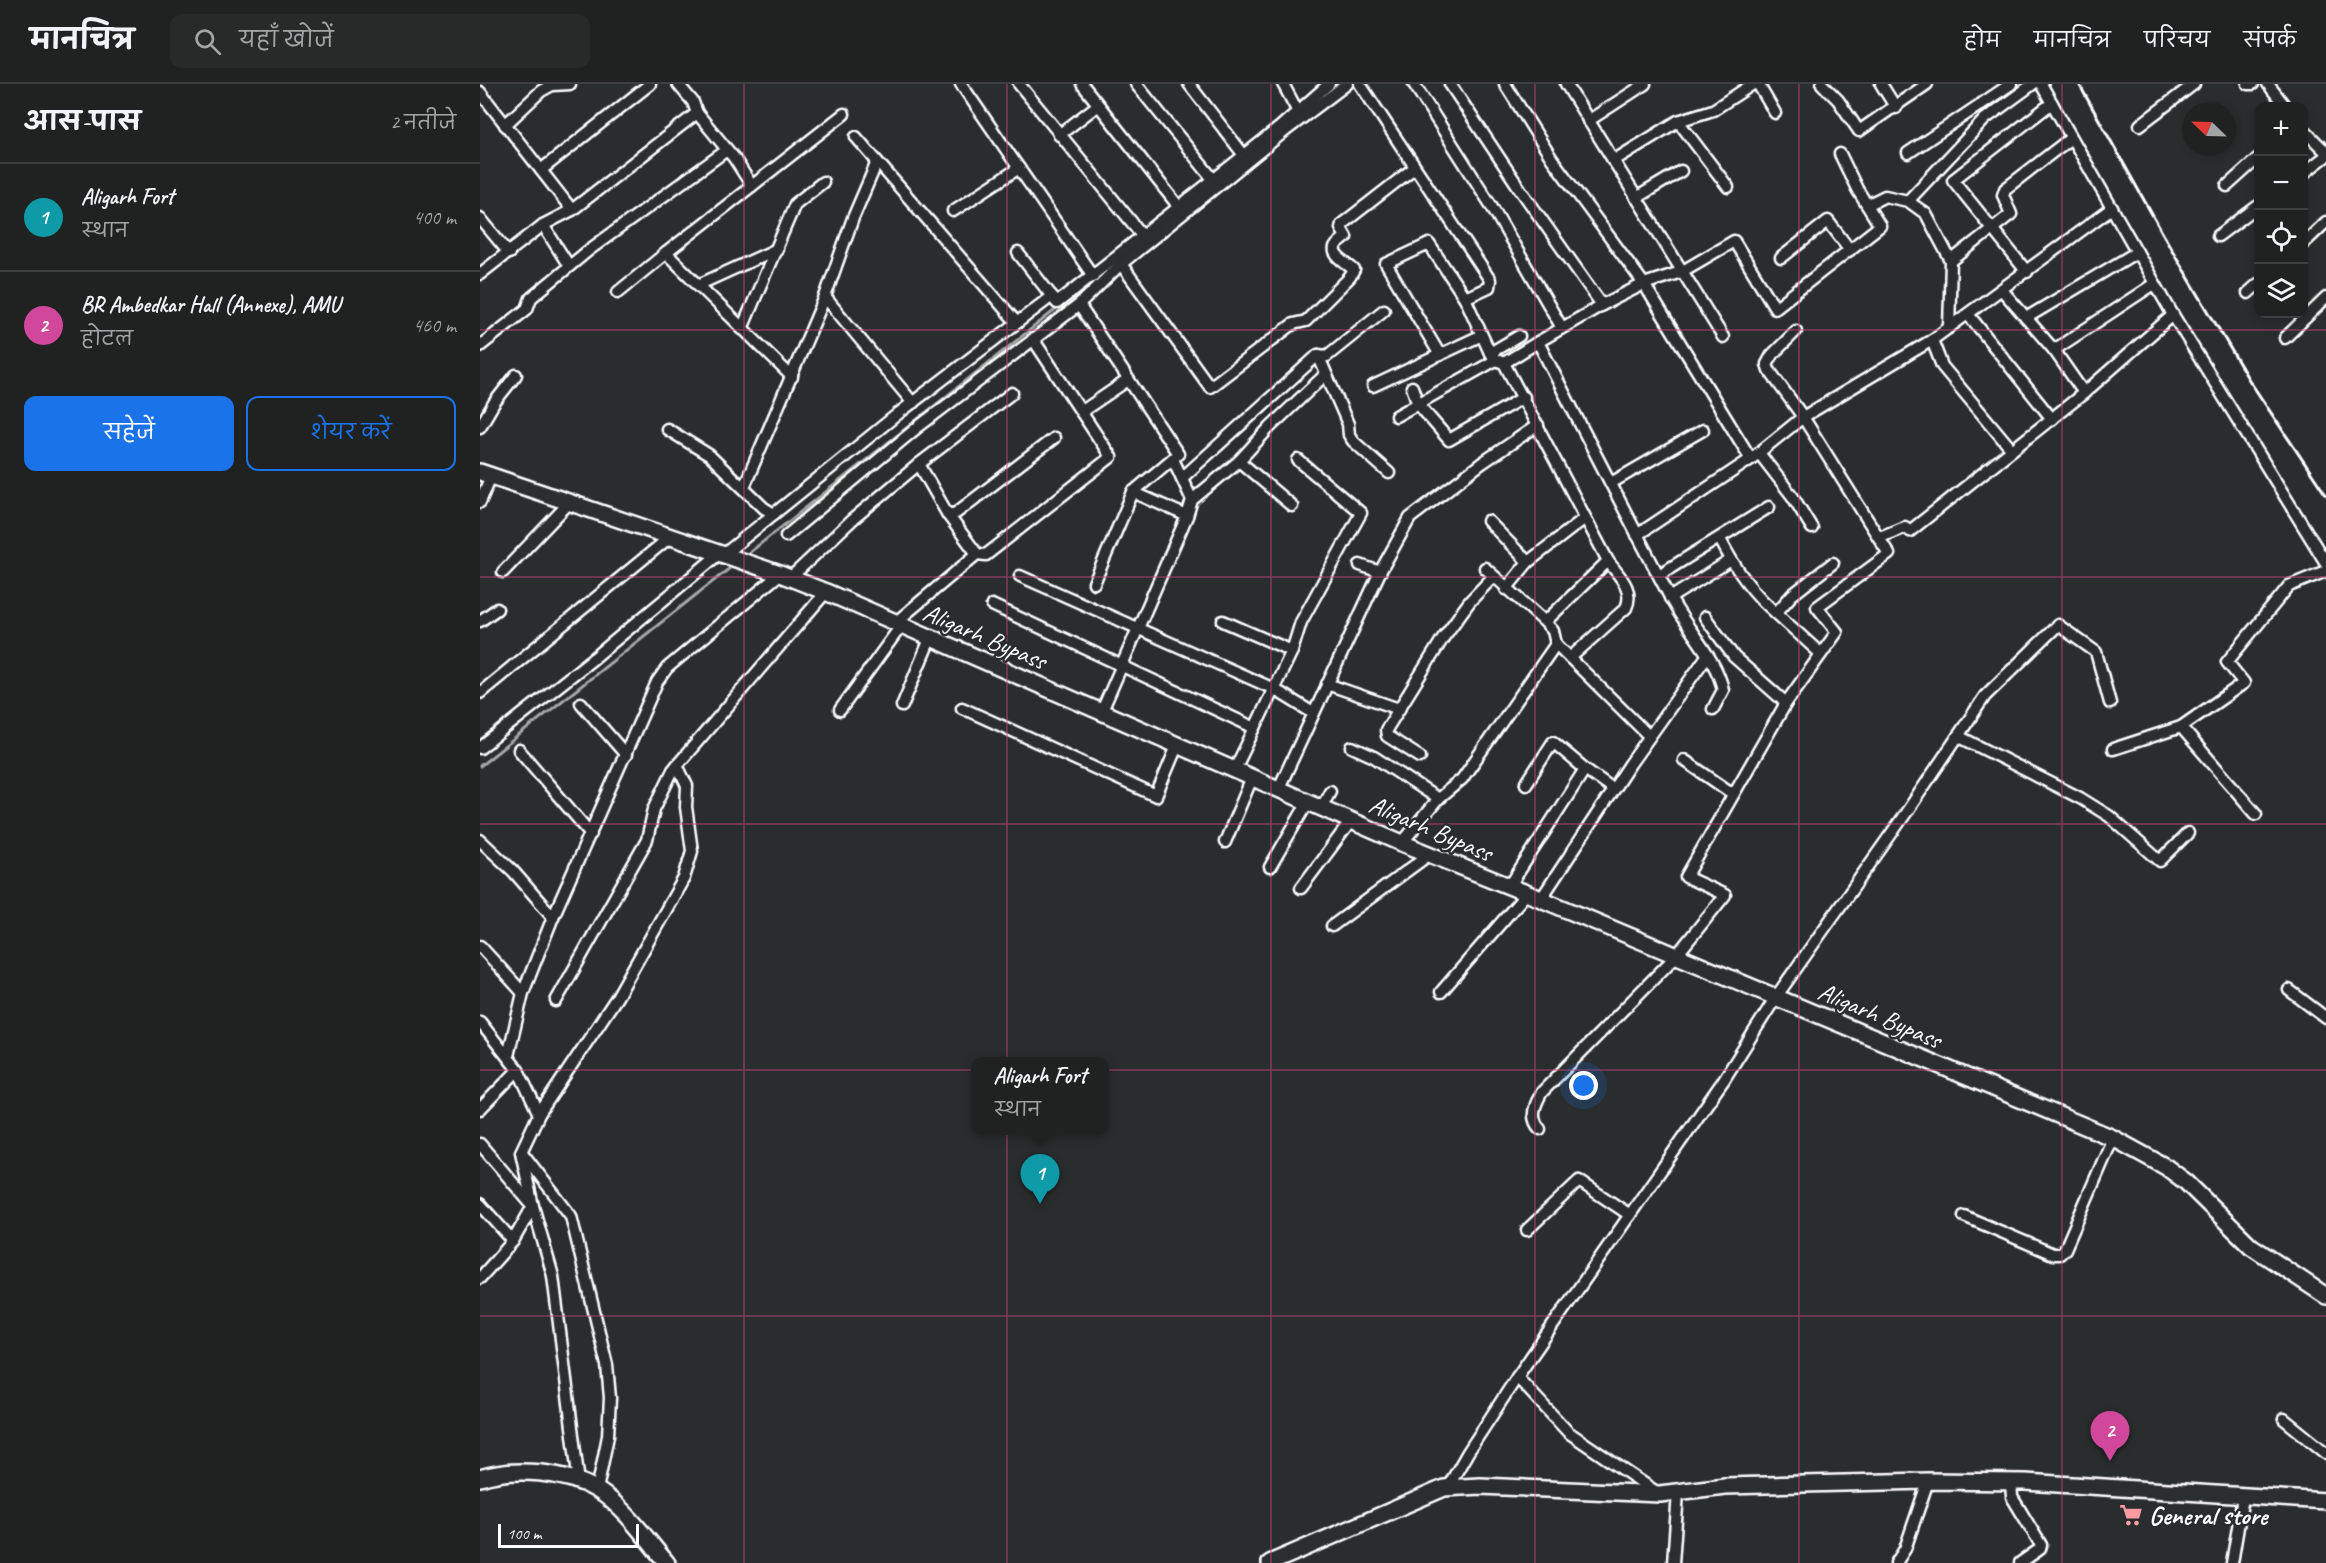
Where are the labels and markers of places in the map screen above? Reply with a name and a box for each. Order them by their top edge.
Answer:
pin: 1 [1020,1154,1060,1204]
pin: 2 [2090,1412,2130,1461]
place label: General store [2149,1499,2270,1532]
supermarket icon: General store [2118,1502,2144,1528]

